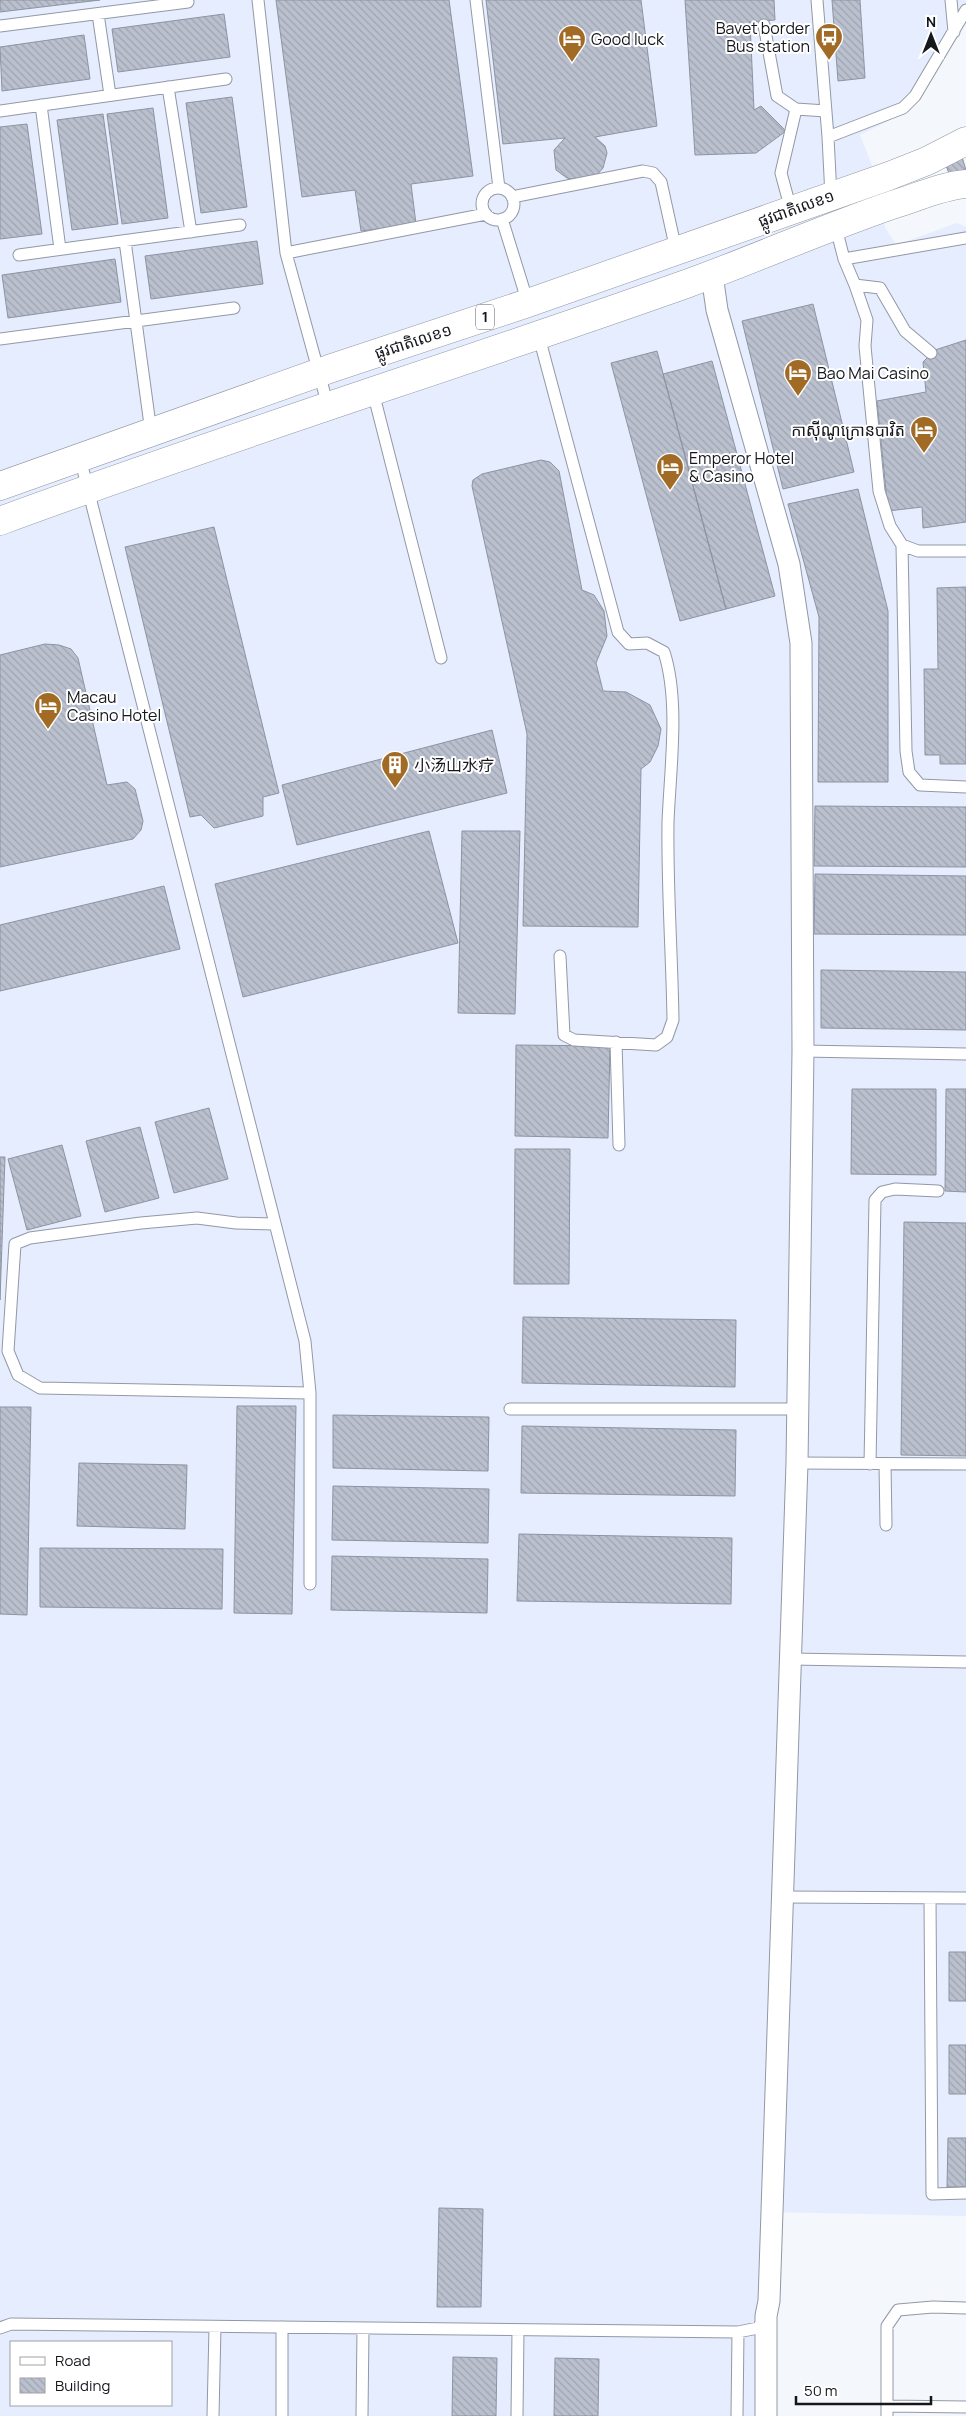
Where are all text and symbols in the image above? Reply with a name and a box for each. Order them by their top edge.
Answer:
north arrow [906,10,956,60]
text: N [926,12,936,31]
place label: Bavet border Bus station [716,17,810,57]
bus stop icon: Bavet border Bus station [814,22,844,61]
hotel icon: Good luck [557,24,587,63]
place label: Good luck [591,28,665,50]
street label: ផ្លូវជាតិលេខ១ [755,184,839,236]
road number: 1 [476,304,494,330]
street label: ផ្លូវជាតិលេខ១ [372,318,456,367]
hotel icon: Bao Mai Casino [783,358,813,397]
place label: Bao Mai Casino [817,362,929,384]
hotel icon: កាស៊ីណូក្រោនបាវិត [909,415,939,454]
place label: កាស៊ីណូក្រោនបាវិត [791,419,905,441]
place label: Emperor Hotel & Casino [689,447,794,487]
hotel icon: Emperor Hotel & Casino [655,452,685,491]
place label: Macau Casino Hotel [67,686,161,726]
hotel icon: Macau Casino Hotel [33,691,63,730]
building icon: 小汤山水疗 [380,750,410,789]
place label: 小汤山水疗 [414,754,494,776]
legend [10,2341,172,2406]
text: Road [55,2350,91,2371]
scale bar [796,2374,931,2406]
text: Building [55,2375,110,2396]
text: 50 m [804,2380,838,2401]

